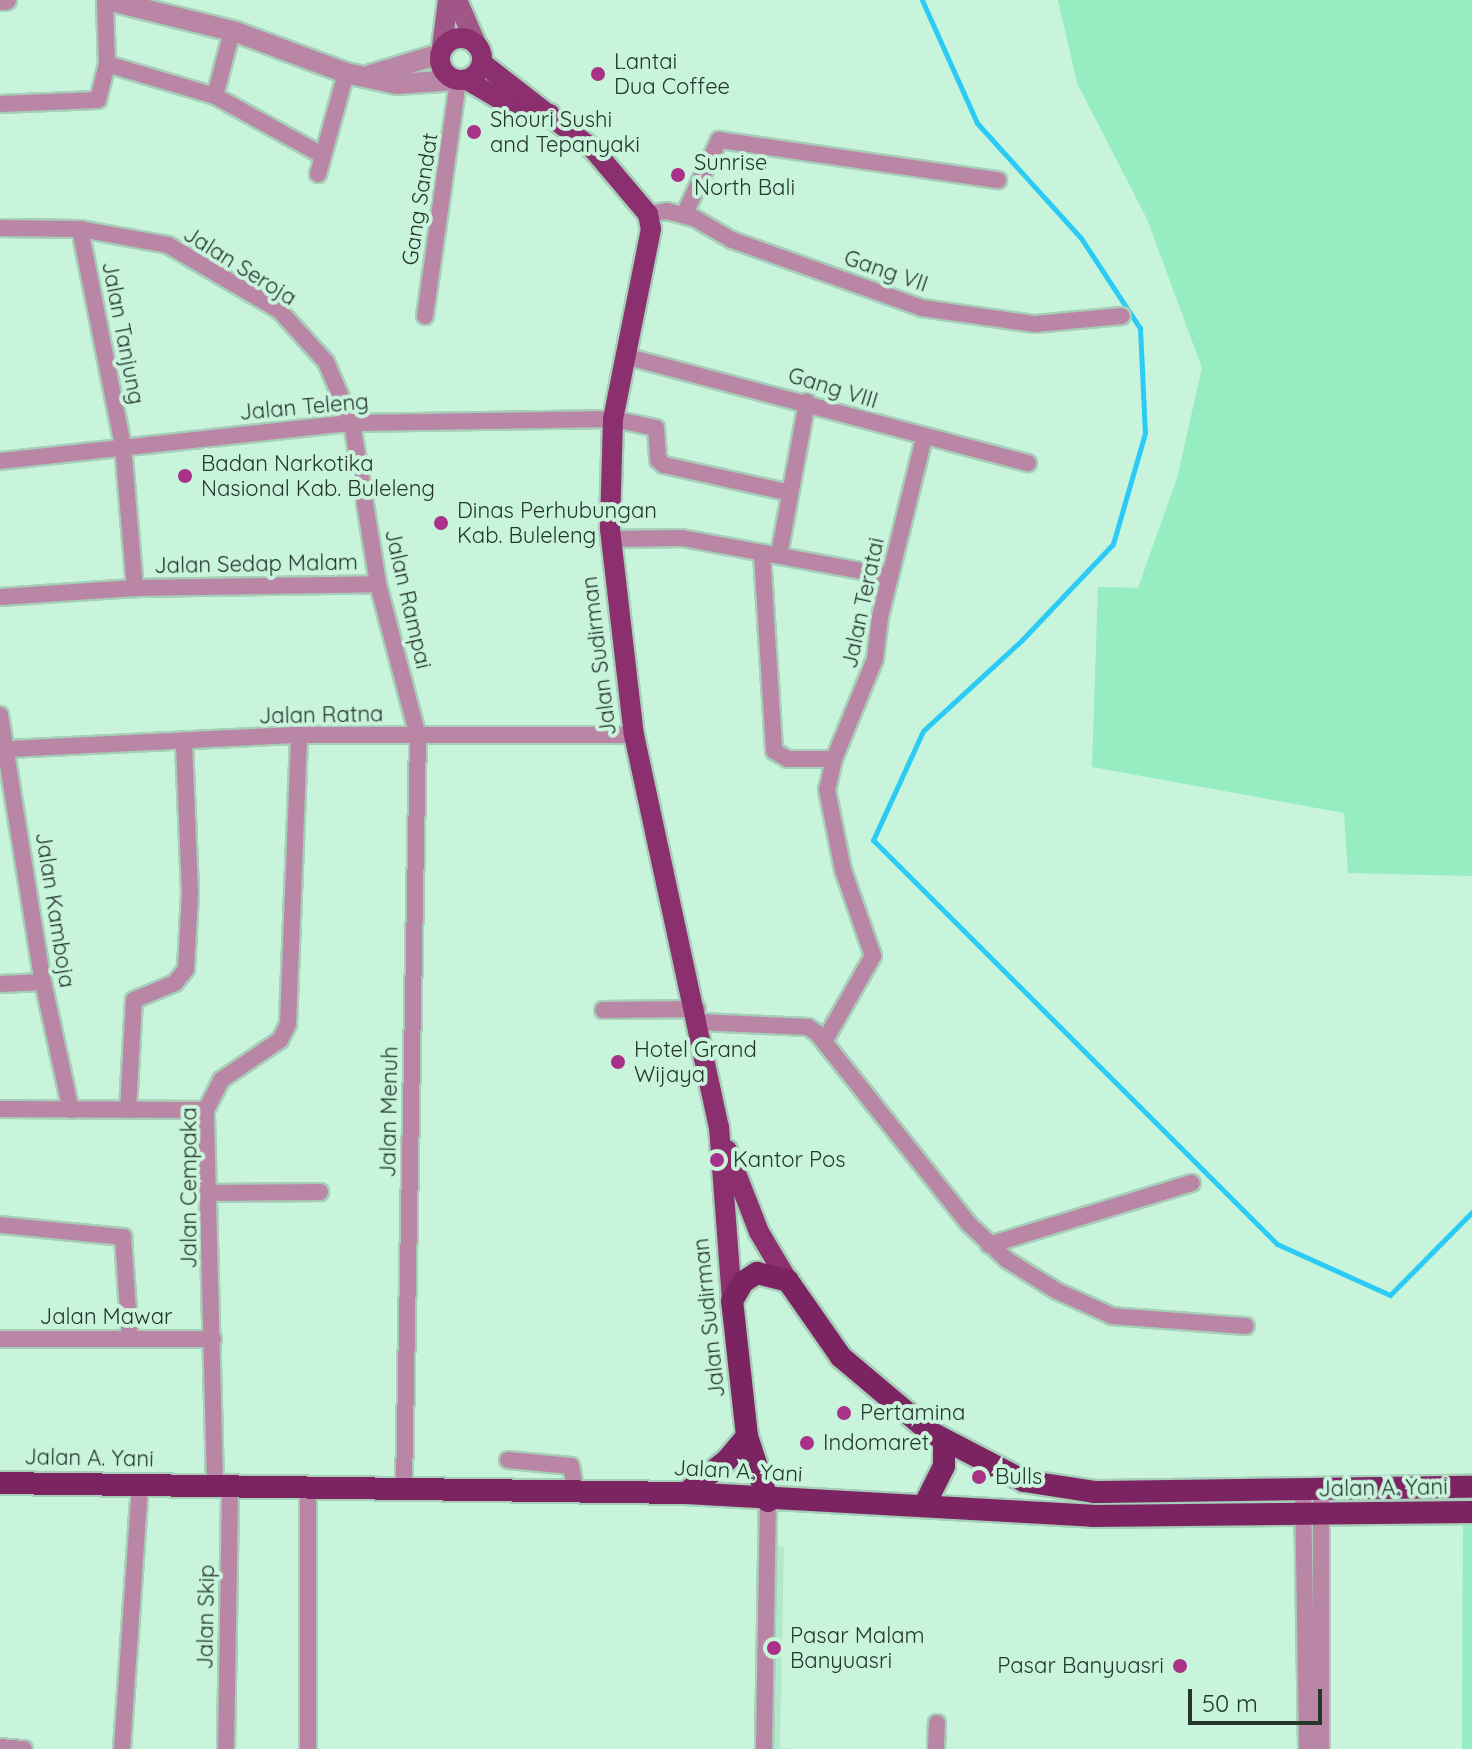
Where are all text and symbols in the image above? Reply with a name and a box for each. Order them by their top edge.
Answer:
place label: Lantai Dua Coffee [614,48,730,100]
marker: Lantai Dua Coffee [589,65,607,83]
place label: Shouri Sushi and Tepanyaki [490,106,640,158]
marker: Shouri Sushi and Tepanyaki [465,123,483,141]
street label: Gang Sandat [396,131,444,267]
place label: Sunrise North Bali [694,149,795,200]
marker: Sunrise North Bali [669,166,687,184]
street label: Jalan Seroja [179,221,301,311]
street label: Gang VII [841,244,931,298]
street label: Jalan Tanjung [96,259,150,407]
street label: Gang VIII [785,362,881,414]
street label: Jalan Teleng [238,388,370,426]
place label: Badan Narkotika Nasional Kab. Buleleng [201,450,435,502]
marker: Badan Narkotika Nasional Kab. Buleleng [176,467,194,485]
place label: Dinas Perhubungan Kab. Buleleng [457,497,657,548]
marker: Dinas Perhubungan Kab. Buleleng [432,514,450,532]
street label: Jalan Rampai [379,527,437,671]
street label: Jalan Teratai [836,535,890,671]
street label: Jalan Sedap Malam [154,549,358,579]
street label: Jalan Sudirman [576,575,622,737]
street label: Jalan Ratna [258,701,384,729]
street label: Jalan Kamboja [30,830,80,990]
place label: Hotel Grand Wijaya [634,1036,757,1088]
street label: Jalan Menuh [375,1046,403,1178]
marker: Hotel Grand Wijaya [609,1053,627,1071]
street label: Jalan Cempaka [176,1107,202,1269]
place label: Kantor Pos [733,1147,846,1173]
marker: Kantor Pos [708,1151,726,1169]
street label: Jalan Sudirman [687,1237,731,1399]
street label: Jalan Mawar [40,1304,172,1330]
place label: Pertamina [860,1400,965,1426]
marker: Pertamina [835,1404,853,1422]
place label: Indomaret [823,1430,929,1456]
marker: Indomaret [798,1434,816,1452]
street label: Jalan A. Yani [24,1444,154,1472]
street label: Jalan A. Yani [673,1454,803,1488]
place label: Bulls [995,1464,1042,1490]
marker: Bulls [970,1468,988,1486]
street label: Jalan A. Yani [1318,1474,1448,1502]
street label: Jalan Skip [192,1564,220,1670]
place label: Pasar Malam Banyuasri [790,1622,925,1674]
marker: Pasar Malam Banyuasri [765,1639,783,1657]
place label: Pasar Banyuasri [997,1653,1164,1679]
marker: Pasar Banyuasri [1171,1657,1189,1675]
scale bar [1192,1673,1326,1723]
text: 50 m [1202,1688,1258,1718]

